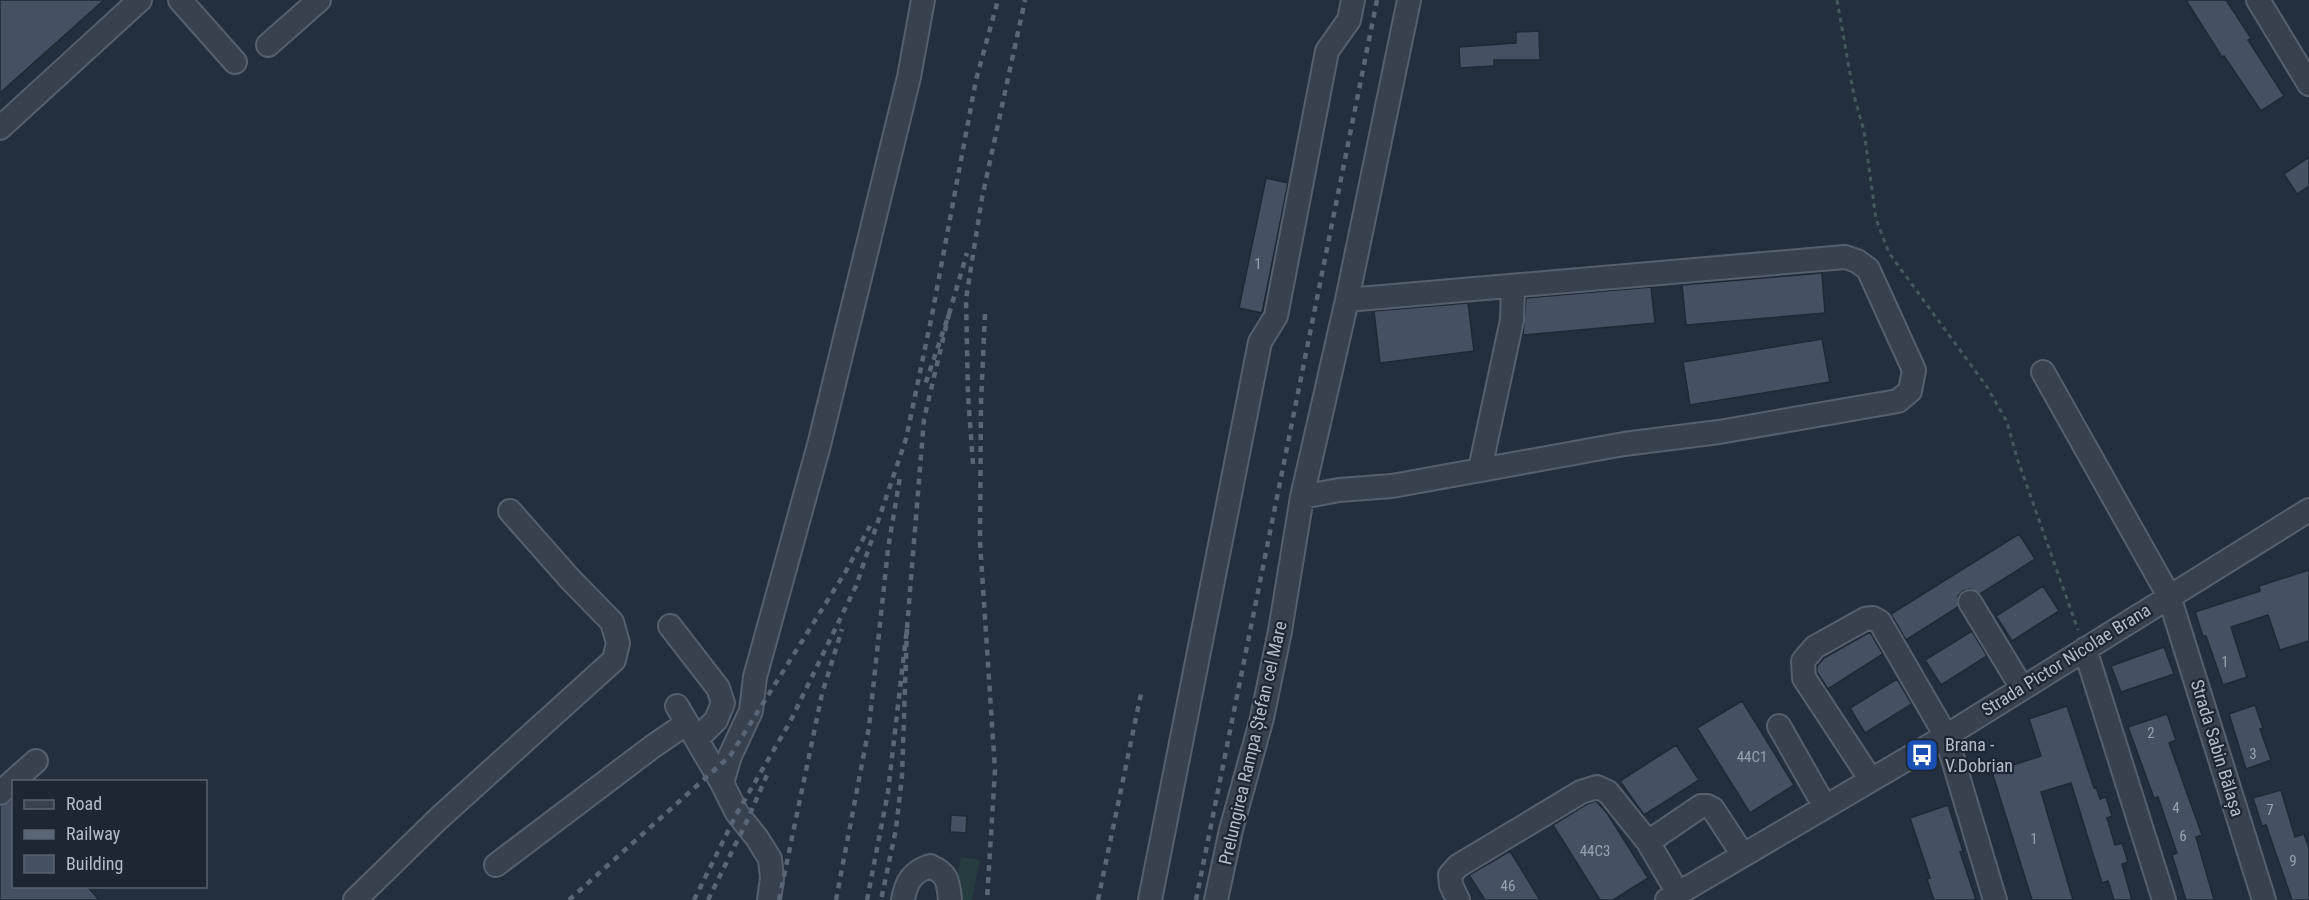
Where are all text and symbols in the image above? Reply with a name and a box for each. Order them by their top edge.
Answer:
house number: 1 [1254,255,1262,273]
street label: Strada Pictor Nicolae Brana [1977,599,2154,720]
street label: Prelungirea Rampa Ștefan cel Mare [1214,619,1292,867]
house number: 1 [2221,653,2229,671]
street label: Strada Sabin Bălașa [2186,677,2248,819]
house number: 2 [2147,724,2155,742]
place label: Brana - V.Dobrian [1945,734,2013,776]
bus stop icon: Brana - V.Dobrian [1904,737,1940,773]
house number: 3 [2249,745,2257,763]
house number: 44C1 [1737,748,1767,766]
legend [12,780,207,888]
text: Road [66,793,102,814]
house number: 4 [2172,799,2180,817]
house number: 7 [2266,801,2274,819]
text: Railway [66,823,121,844]
house number: 6 [2179,827,2187,845]
house number: 1 [2030,830,2038,848]
house number: 44C3 [1580,842,1610,860]
house number: 9 [2289,852,2297,870]
text: Building [66,853,123,874]
house number: 46 [1501,877,1515,895]

